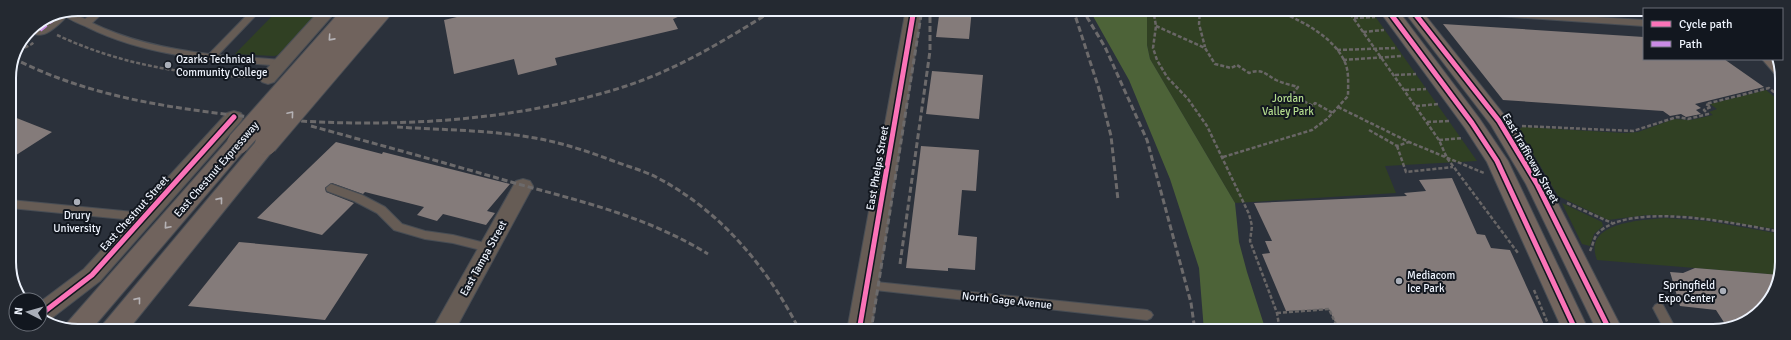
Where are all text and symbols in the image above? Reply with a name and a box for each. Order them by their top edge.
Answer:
legend [1643,8,1783,60]
text: Cycle path [1679,17,1732,32]
one-way arrow [329,34,336,41]
text: Path [1679,37,1702,52]
place label: Ozarks Technical Community College [176,53,268,79]
marker: Ozarks Technical Community College [163,60,173,70]
park label: Jordan Valley Park [1262,92,1314,118]
street label: East Trafficway Street [1500,111,1562,206]
one-way arrow [286,112,293,119]
street label: East Chestnut Expressway [171,118,262,220]
street label: East Phelps Street [864,125,891,211]
street label: East Chestnut Street [97,173,172,254]
marker: Drury University [72,197,82,207]
one-way arrow [215,197,222,204]
place label: Drury University [53,209,102,235]
street label: East Tampa Street [457,218,510,298]
one-way arrow [164,221,171,228]
place label: Mediacom Ice Park [1407,269,1456,295]
marker: Mediacom Ice Park [1394,276,1404,286]
place label: Springfield Expo Center [1658,279,1715,305]
marker: Springfield Expo Center [1718,286,1728,296]
street label: North Gage Avenue [961,289,1053,312]
north arrow [8,292,48,332]
one-way arrow [133,298,140,305]
text: N [12,307,25,315]

